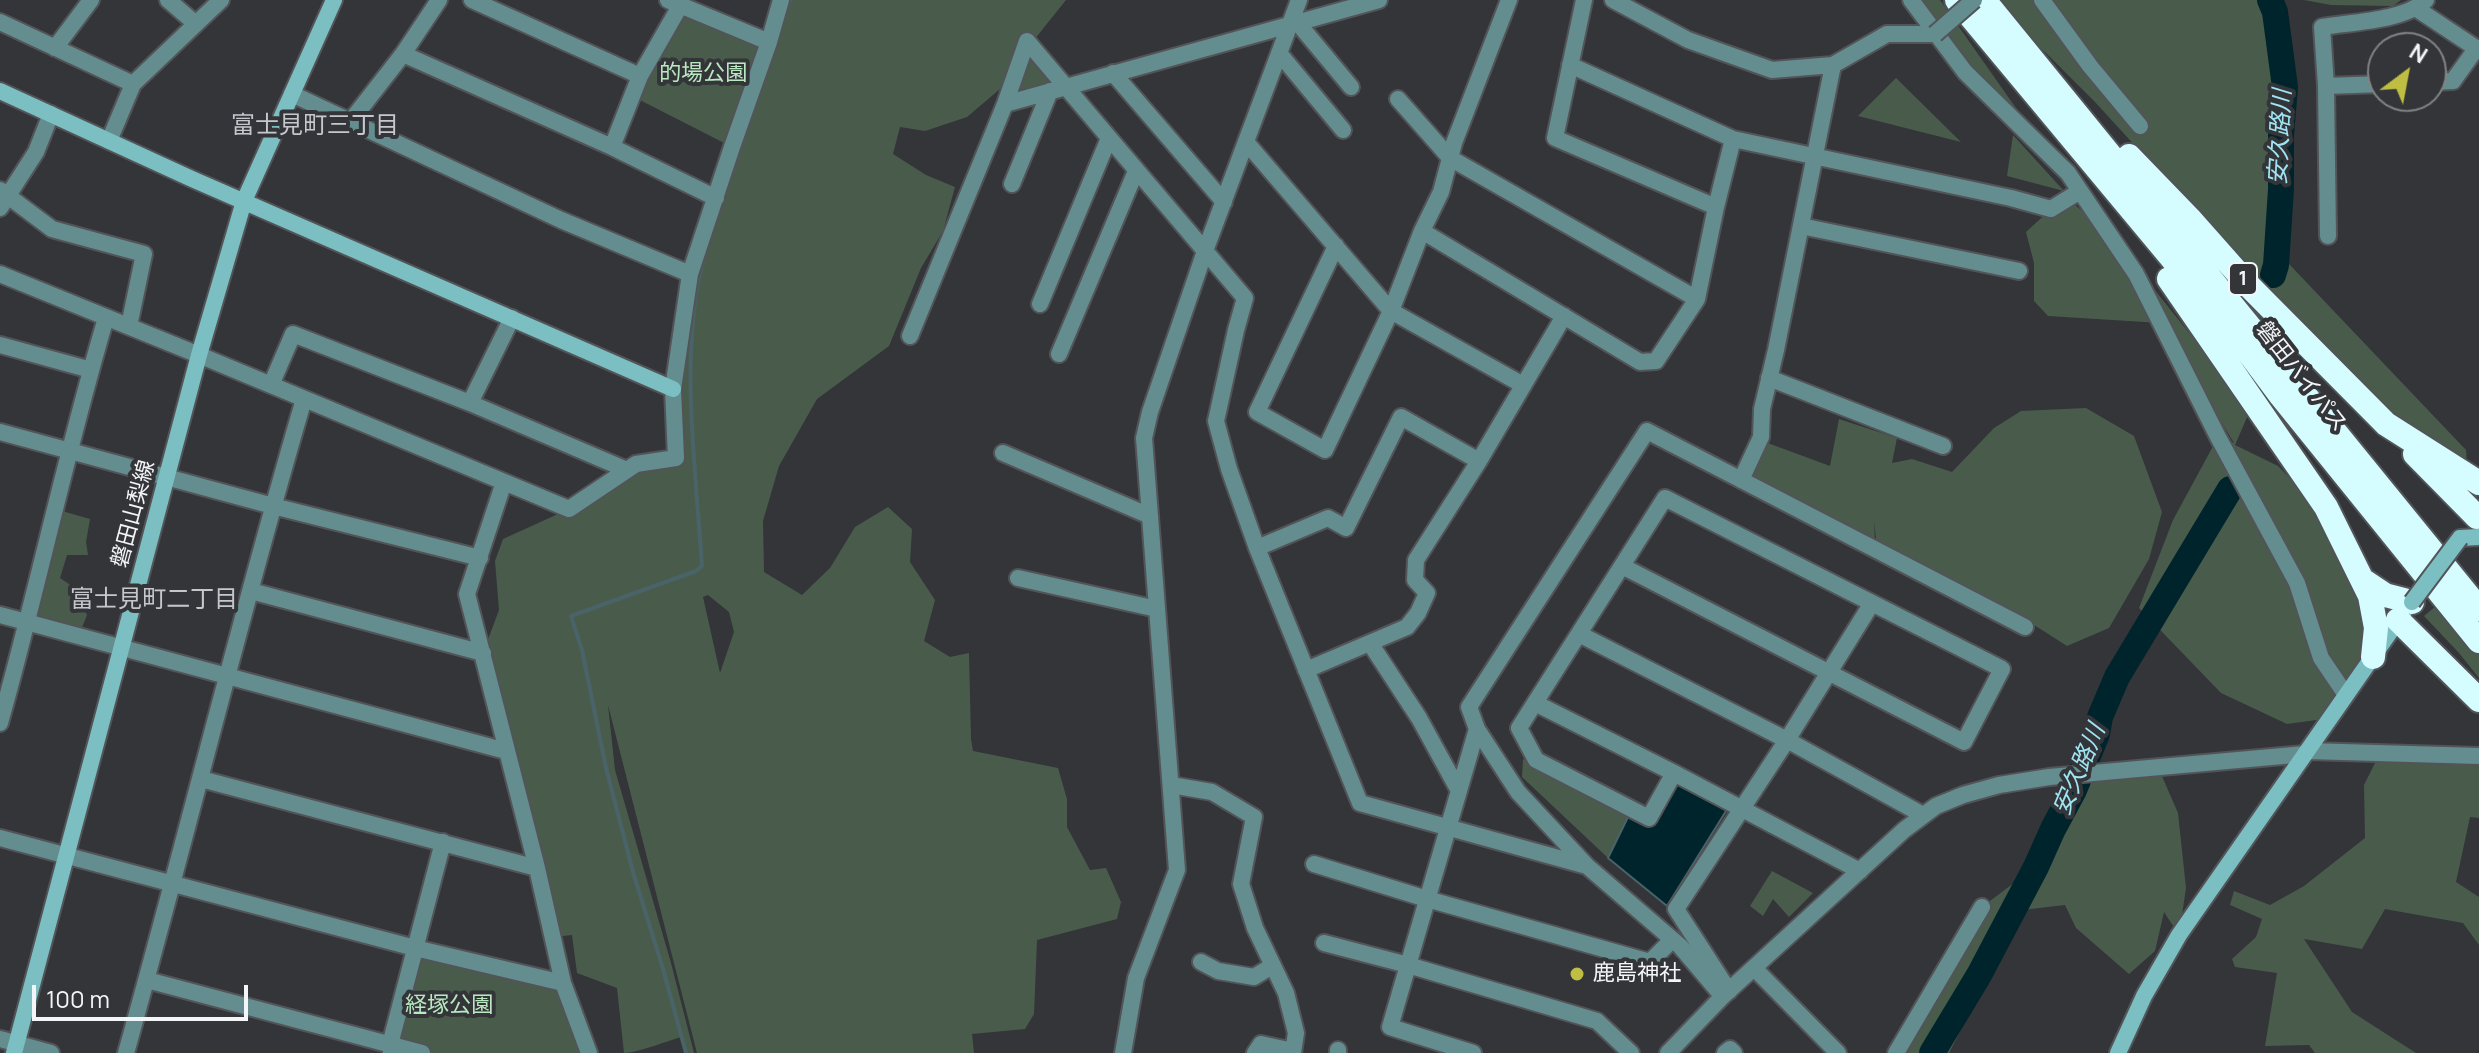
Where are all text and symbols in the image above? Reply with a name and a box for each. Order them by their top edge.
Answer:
north arrow [2367,32,2447,112]
text: N [2404,36,2433,70]
park label: 的場公園 [659,61,747,87]
water label: 安久路川 [2264,88,2298,186]
district label: 富士見町三丁目 [231,112,399,140]
road number: 1 [2229,263,2257,295]
street label: 磐田バイパス [2250,317,2352,437]
street label: 磐田山梨線 [107,457,161,571]
district label: 富士見町二丁目 [70,586,238,614]
water label: 安久路川 [2048,720,2112,820]
place label: 鹿島神社 [1593,961,1681,987]
marker: 鹿島神社 [1568,965,1586,983]
scale bar [36,969,252,1019]
text: 100 m [46,982,110,1015]
park label: 経塚公園 [405,993,493,1019]

